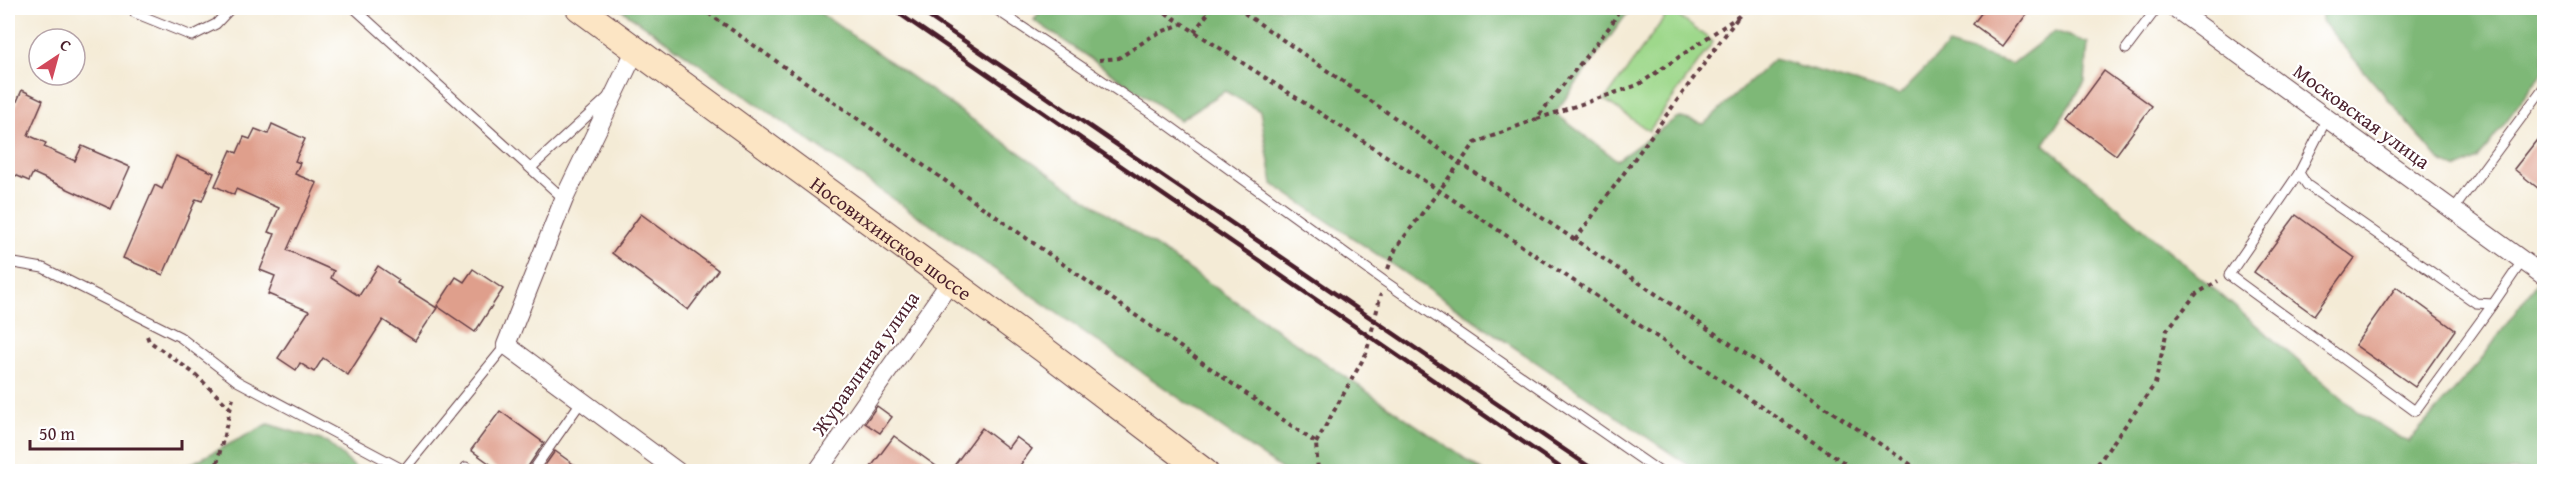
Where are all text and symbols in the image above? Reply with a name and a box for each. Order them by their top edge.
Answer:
north arrow [27,27,87,87]
text: С [55,32,77,57]
street label: Московская улица [2288,56,2437,176]
street label: Носовихинское шоссе [805,169,978,307]
street label: Журавлиная улица [804,284,926,442]
scale bar [30,413,182,451]
text: 50 m [39,420,75,447]

